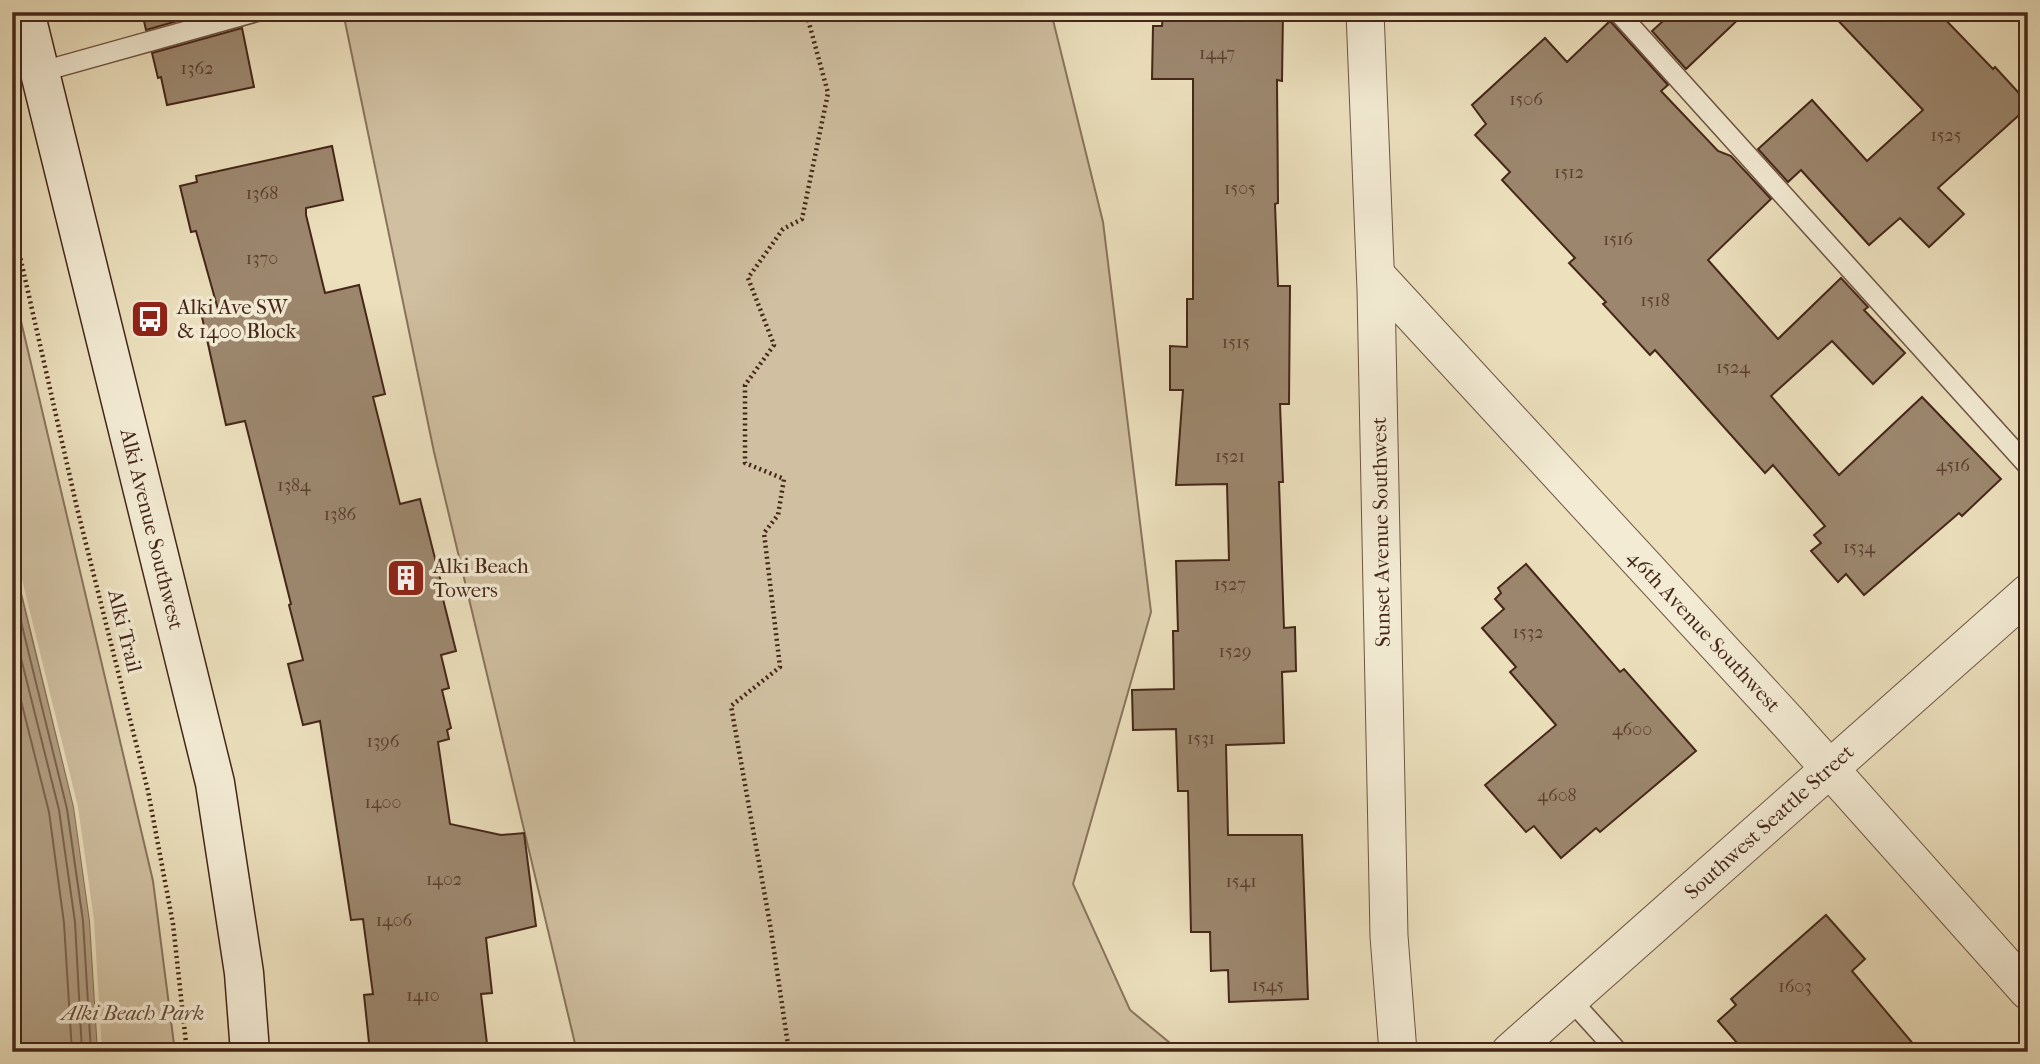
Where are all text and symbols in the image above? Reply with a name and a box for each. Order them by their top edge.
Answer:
house number: 1447 [1199,43,1235,64]
house number: 1362 [181,58,213,79]
house number: 1506 [1509,89,1543,110]
house number: 1525 [1930,125,1962,146]
house number: 1512 [1554,162,1584,183]
house number: 1505 [1224,178,1256,199]
house number: 1368 [246,183,278,204]
house number: 1516 [1603,229,1633,250]
house number: 1370 [246,248,278,269]
house number: 1518 [1640,290,1670,311]
place label: Alki Ave SW & 1400 Block [176,295,296,343]
bus stop icon: Alki Ave SW & 1400 Block [129,298,171,340]
house number: 1515 [1222,332,1250,353]
house number: 1524 [1716,357,1750,378]
street label: Sunset Avenue Southwest [1367,416,1395,647]
street label: Alki Avenue Southwest [115,425,189,632]
house number: 1521 [1215,446,1245,467]
house number: 4516 [1936,455,1970,476]
house number: 1384 [277,475,311,496]
house number: 1386 [324,504,357,525]
house number: 1534 [1843,537,1875,558]
street label: 46th Avenue Southwest [1623,545,1786,717]
place label: Alki Beach Towers [432,554,529,602]
building icon: Alki Beach Towers [385,557,427,599]
house number: 1527 [1214,574,1246,595]
street label: Alki Trail [103,586,147,675]
house number: 1532 [1513,622,1543,643]
house number: 1529 [1219,641,1251,662]
house number: 4600 [1612,719,1652,740]
house number: 1531 [1187,728,1215,749]
house number: 1396 [367,731,400,752]
street label: Southwest Seattle Street [1680,739,1859,904]
house number: 4608 [1537,785,1577,806]
house number: 1400 [365,792,401,813]
house number: 1402 [426,869,462,890]
house number: 1541 [1225,871,1257,892]
house number: 1406 [376,910,413,931]
house number: 1545 [1252,975,1284,996]
house number: 1603 [1778,976,1812,997]
house number: 1410 [406,985,440,1006]
park label: Alki Beach Park [59,1001,204,1025]

